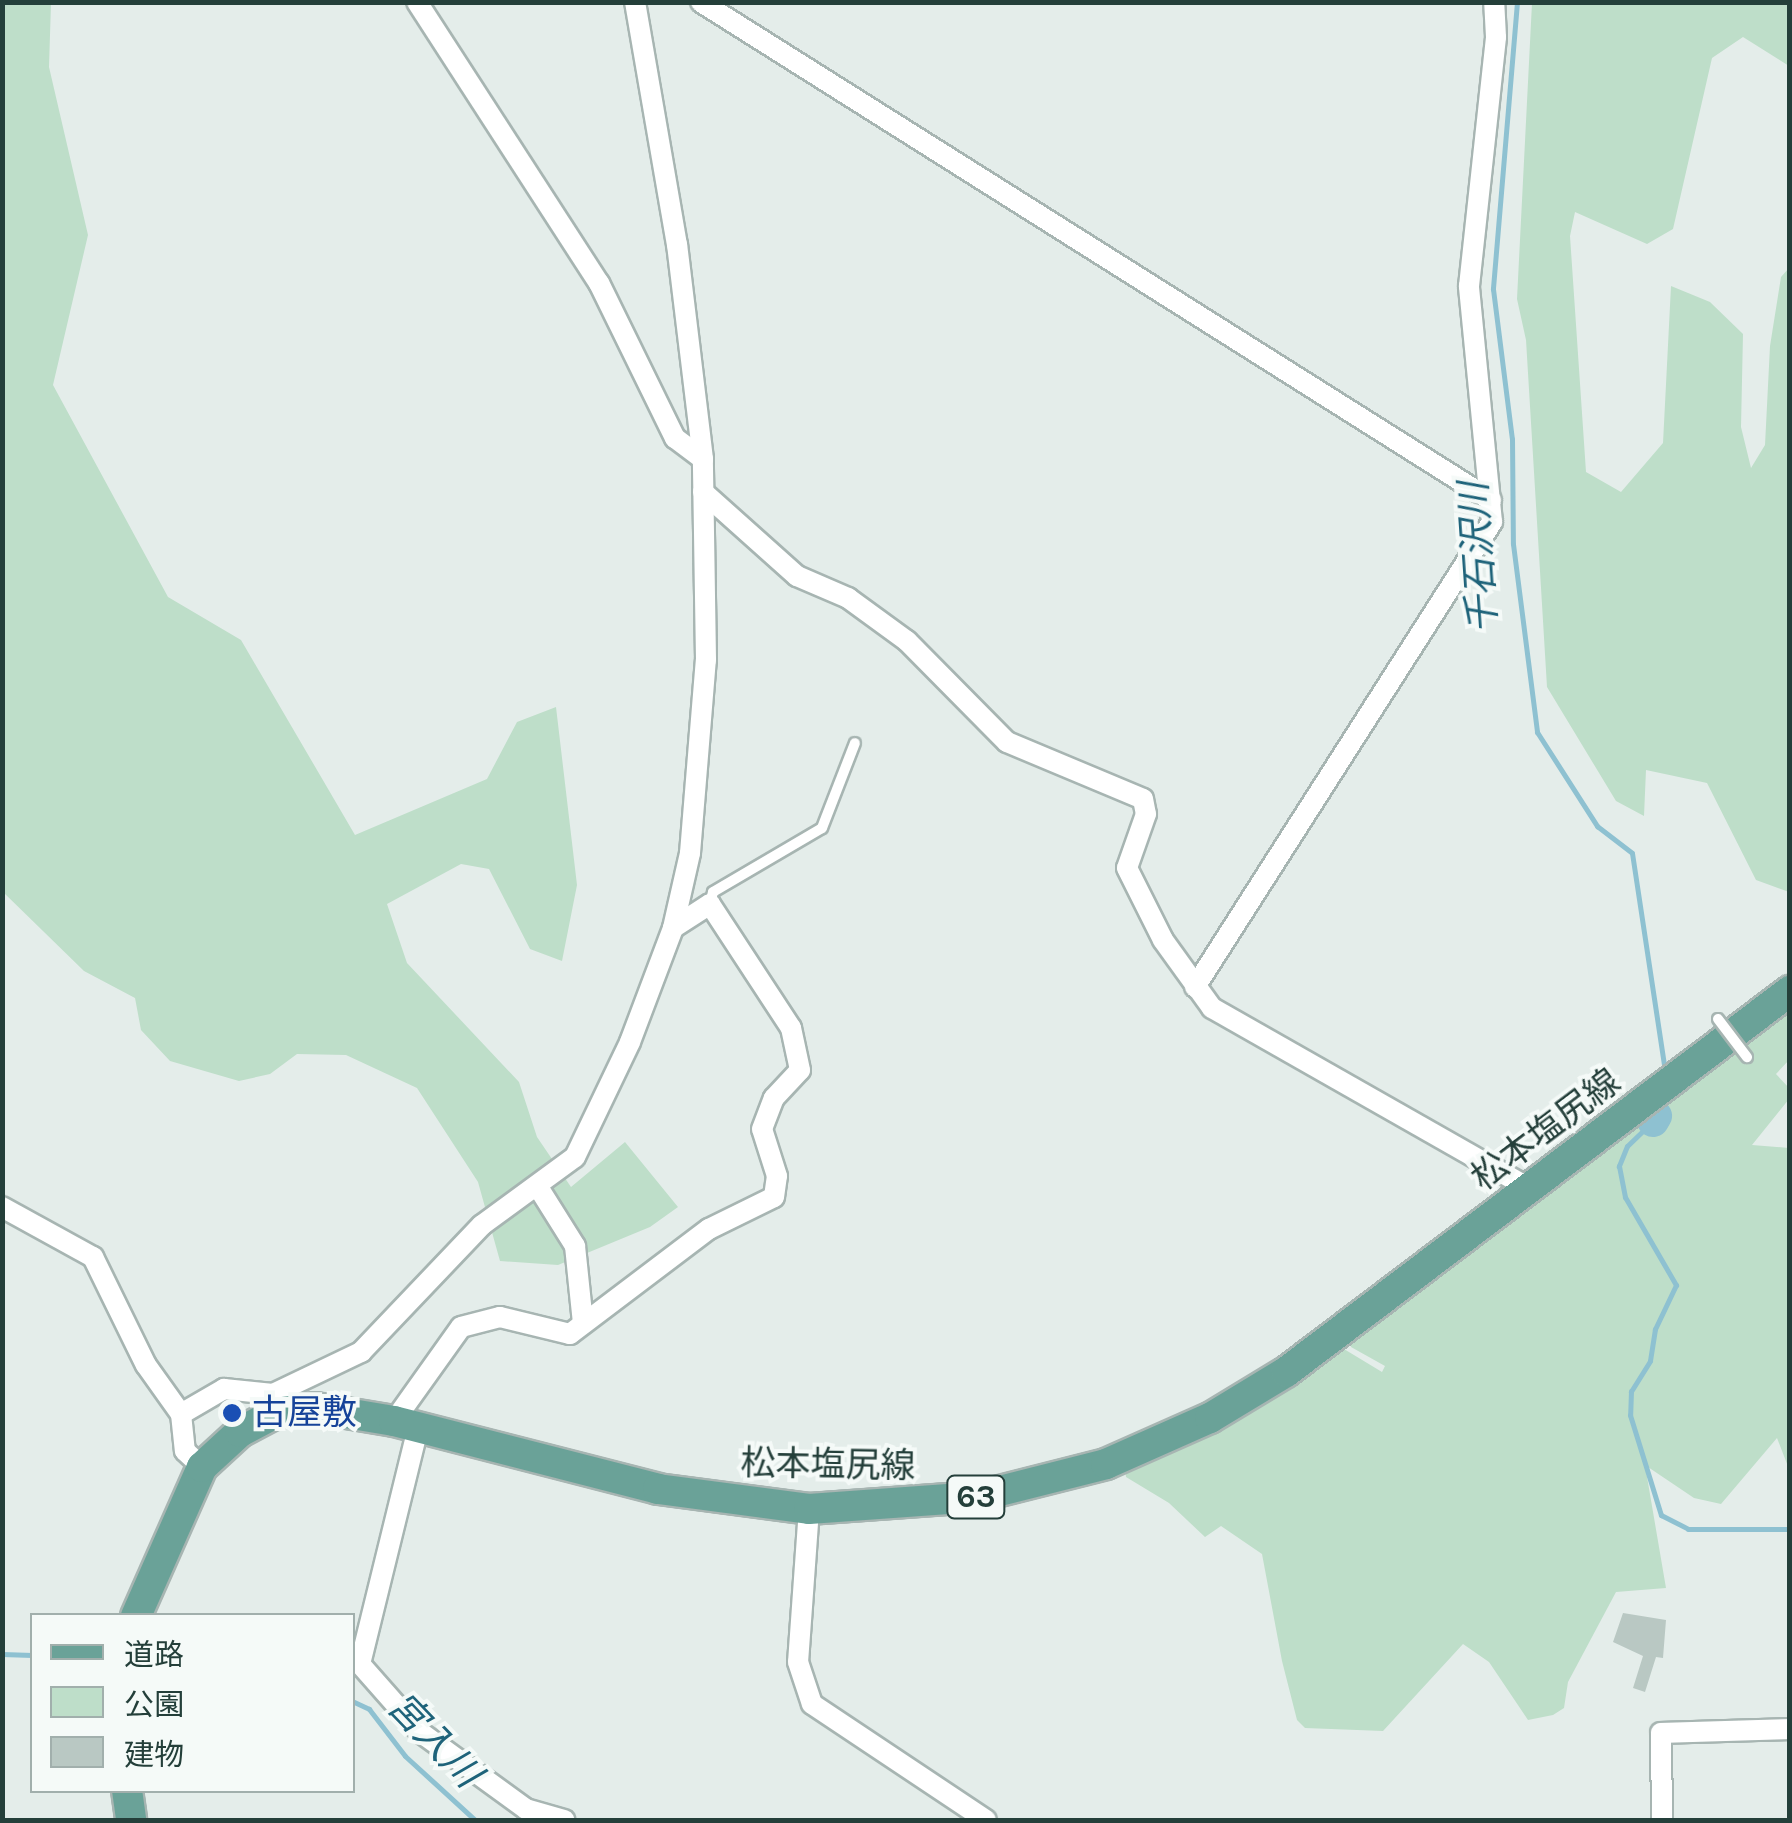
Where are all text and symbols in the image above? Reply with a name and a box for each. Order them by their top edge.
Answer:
water label: 千石沢川 [1451,481,1507,635]
street label: 松本塩尻線 [1463,1061,1629,1199]
place label: 古屋敷 [252,1392,357,1434]
marker: 古屋敷 [221,1402,243,1424]
street label: 松本塩尻線 [740,1442,916,1488]
road number: 63 [946,1470,1006,1524]
legend [30,1613,355,1793]
text: 道路 [124,1637,184,1673]
water label: 宮入川 [378,1683,490,1797]
text: 公園 [124,1687,184,1723]
text: 建物 [124,1737,184,1773]

